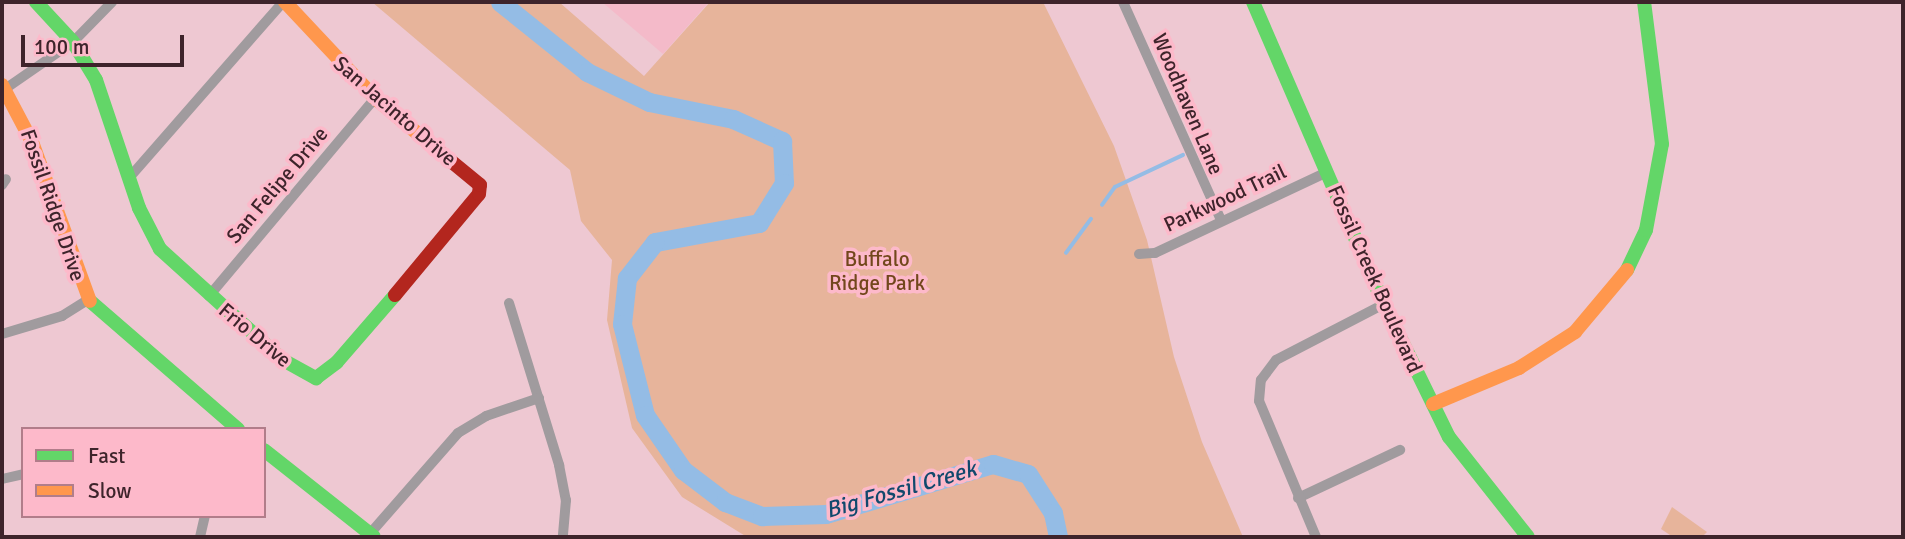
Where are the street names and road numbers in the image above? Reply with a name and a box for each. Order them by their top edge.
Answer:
street label: Woodhaven Lane [1147,30,1229,178]
street label: San Jacinto Drive [328,51,462,171]
street label: San Felipe Drive [221,122,333,248]
street label: Fossil Ridge Drive [15,126,91,284]
street label: Parkwood Trail [1160,159,1290,237]
street label: Fossil Creek Boulevard [1322,181,1428,377]
street label: Frio Drive [214,297,296,373]

